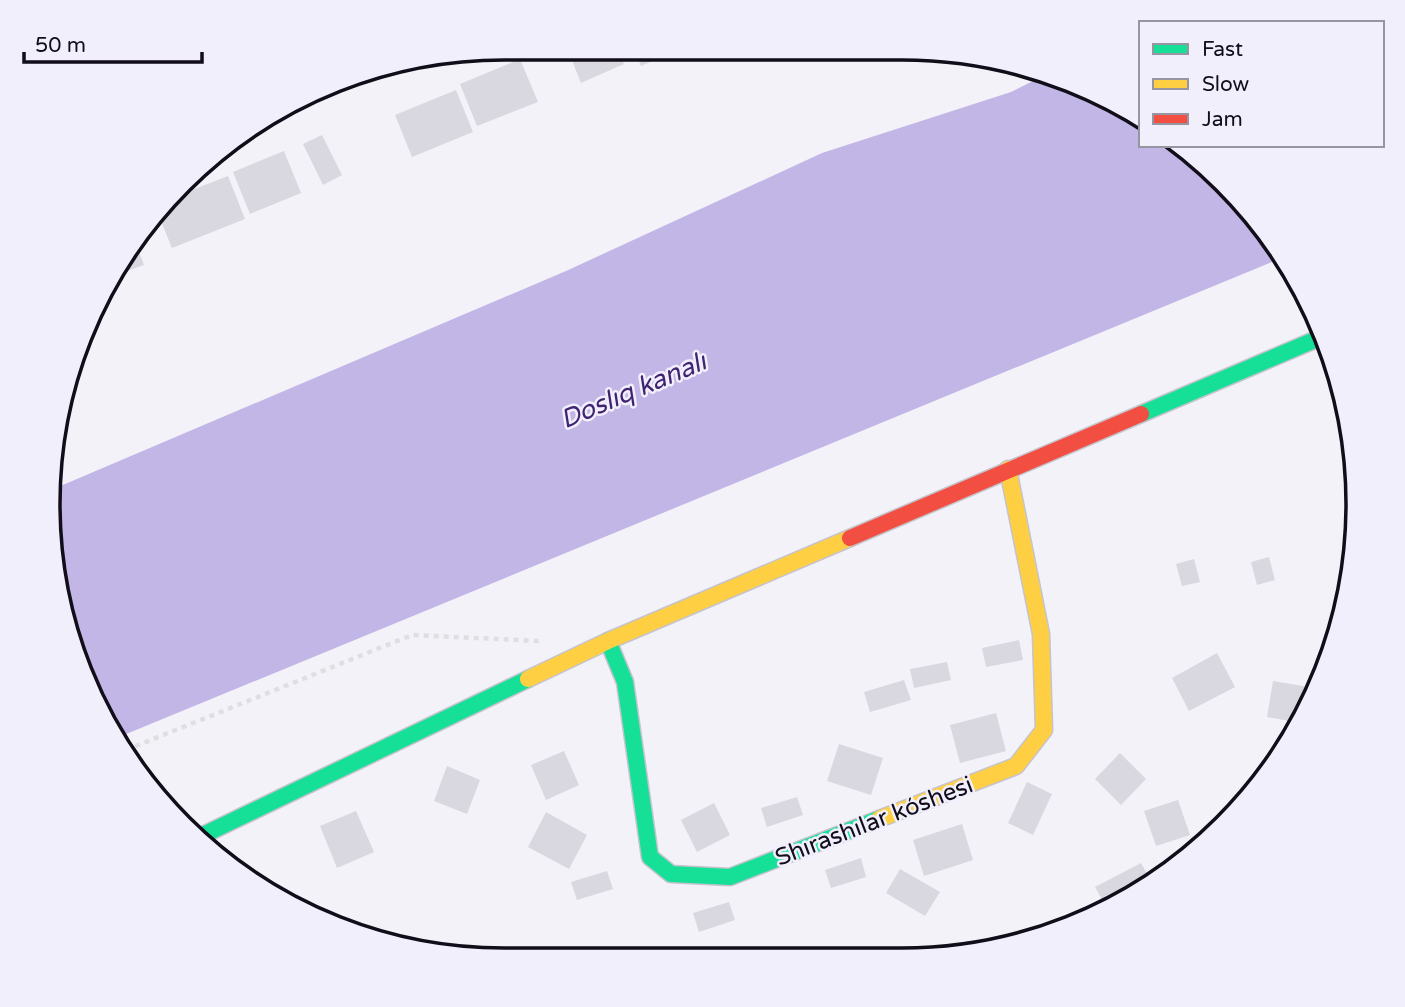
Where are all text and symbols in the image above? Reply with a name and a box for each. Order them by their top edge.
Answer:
scale bar [24,21,203,65]
legend [1139,21,1384,147]
text: 50 m [35,33,86,58]
text: Fast [1202,37,1243,62]
text: Slow [1202,72,1250,97]
text: Jam [1202,107,1243,132]
water label: Doslıq kanalı [556,345,712,435]
street label: Shırashılar kóshesi [771,770,977,873]

